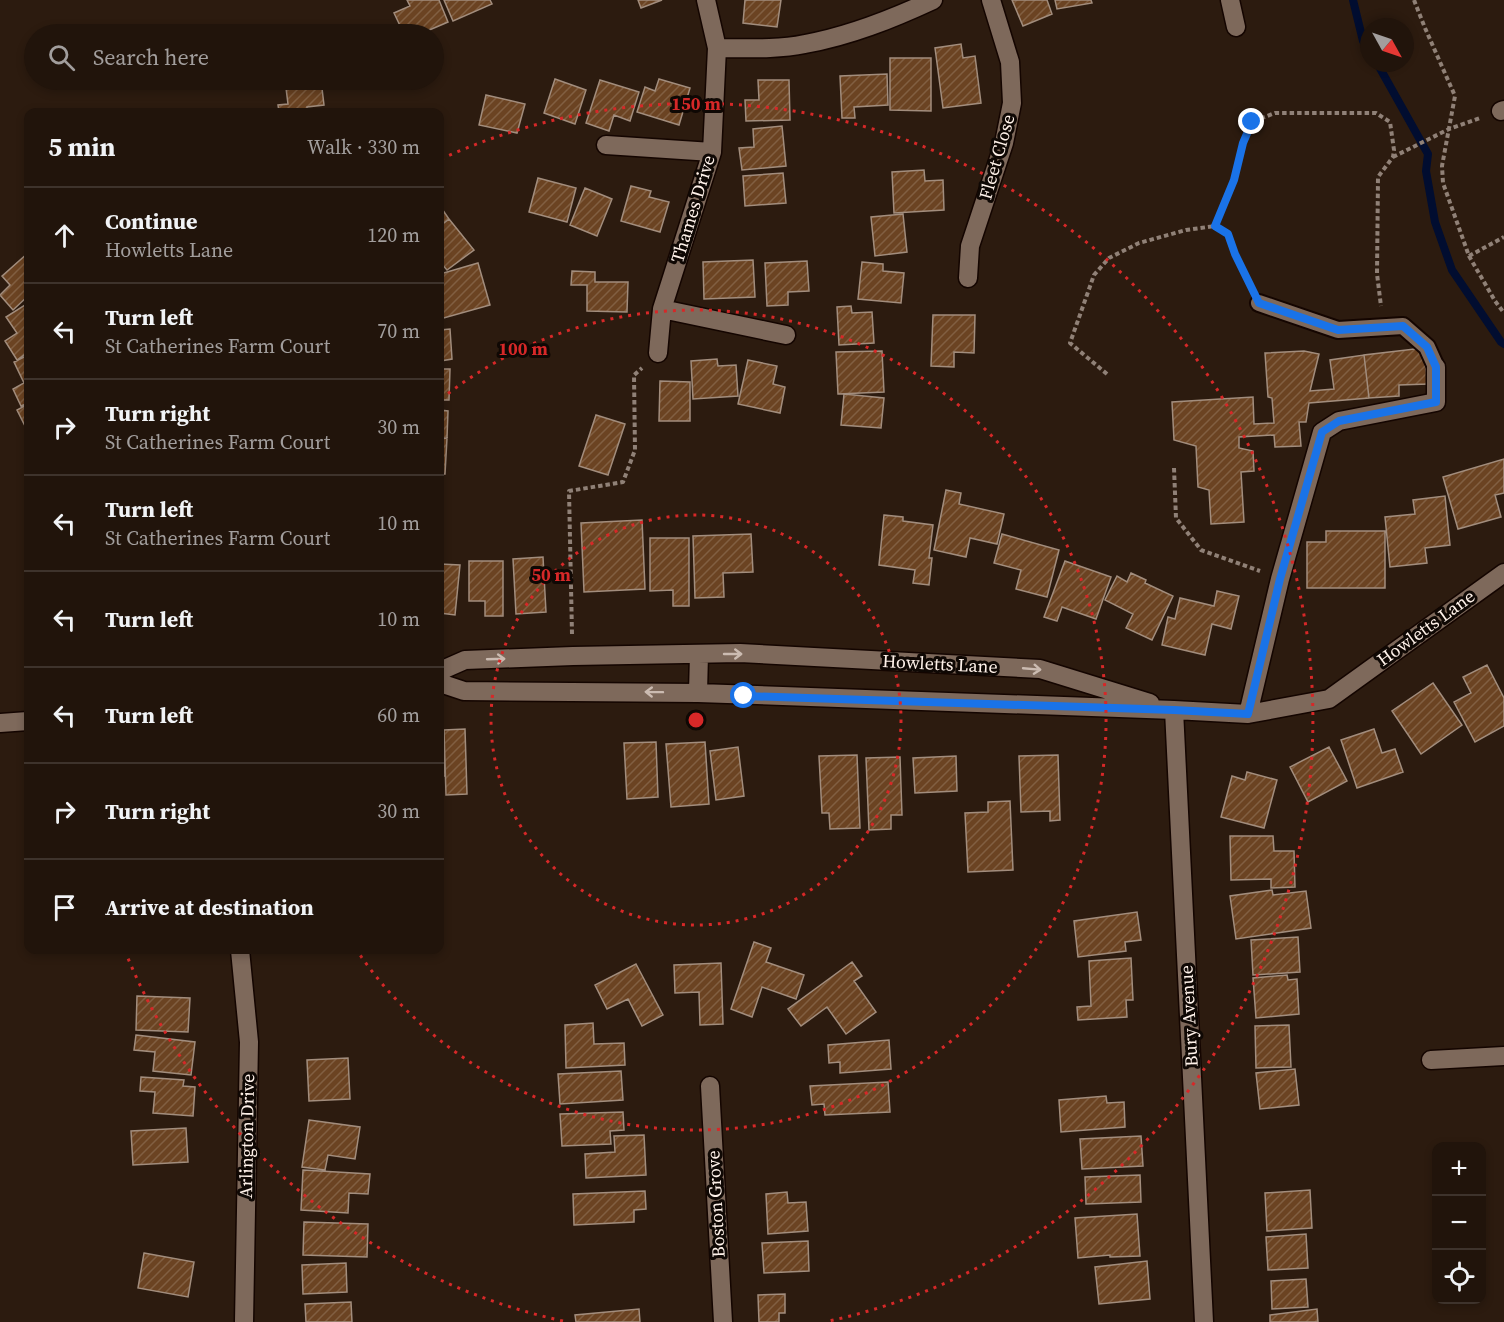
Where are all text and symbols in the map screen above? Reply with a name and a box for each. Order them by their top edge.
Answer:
north arrow [1360,18,1414,72]
search box [24,24,444,90]
icon: search [45,41,78,74]
text: Search here [93,42,209,72]
text: 150 m [671,91,721,116]
route end [1238,108,1264,134]
street label: Fleet Close [972,111,1021,203]
text: 5 min [48,129,115,165]
text: Walk · 330 m [307,133,420,161]
street label: Thames Drive [664,152,721,266]
text: Continue [105,206,198,236]
icon: ahead [48,219,81,252]
text: 120 m [367,221,420,249]
text: Howletts Lane [105,236,233,264]
text: Turn left [105,302,193,332]
icon: left [48,315,81,348]
text: 70 m [377,317,420,345]
text: St Catherines Farm Court [105,332,330,360]
text: 100 m [498,336,548,361]
text: Turn right [105,398,210,428]
icon: right [48,411,81,444]
text: 30 m [377,413,420,441]
text: St Catherines Farm Court [105,428,330,456]
text: Turn left [105,494,193,524]
icon: left [48,507,81,540]
text: 10 m [377,509,420,537]
text: St Catherines Farm Court [105,524,330,552]
text: 50 m [531,562,571,587]
street label: Howletts Lane [1372,584,1480,672]
icon: left [48,603,81,636]
text: Turn left [105,604,193,634]
text: 10 m [377,605,420,633]
one-way arrow [722,648,742,660]
street label: Howletts Lane [882,648,998,679]
one-way arrow [485,653,505,664]
one-way arrow [1022,664,1042,675]
route start [730,682,756,708]
one-way arrow [645,687,665,698]
icon: left [48,699,81,732]
text: Turn left [105,700,193,730]
text: 60 m [377,701,420,729]
centre of rings [686,710,706,730]
icon: right [48,795,81,828]
text: Turn right [105,796,210,826]
text: 30 m [377,797,420,825]
icon: arrive [48,891,81,924]
text: Arrive at destination [105,892,314,922]
street label: Bury Avenue [1173,965,1204,1067]
street label: Arlington Drive [233,1074,260,1198]
map controls [1432,1142,1486,1304]
button: + [1432,1142,1486,1196]
street label: Boston Grove [700,1150,731,1258]
button: − [1432,1196,1486,1250]
button: locate [1432,1250,1486,1304]

